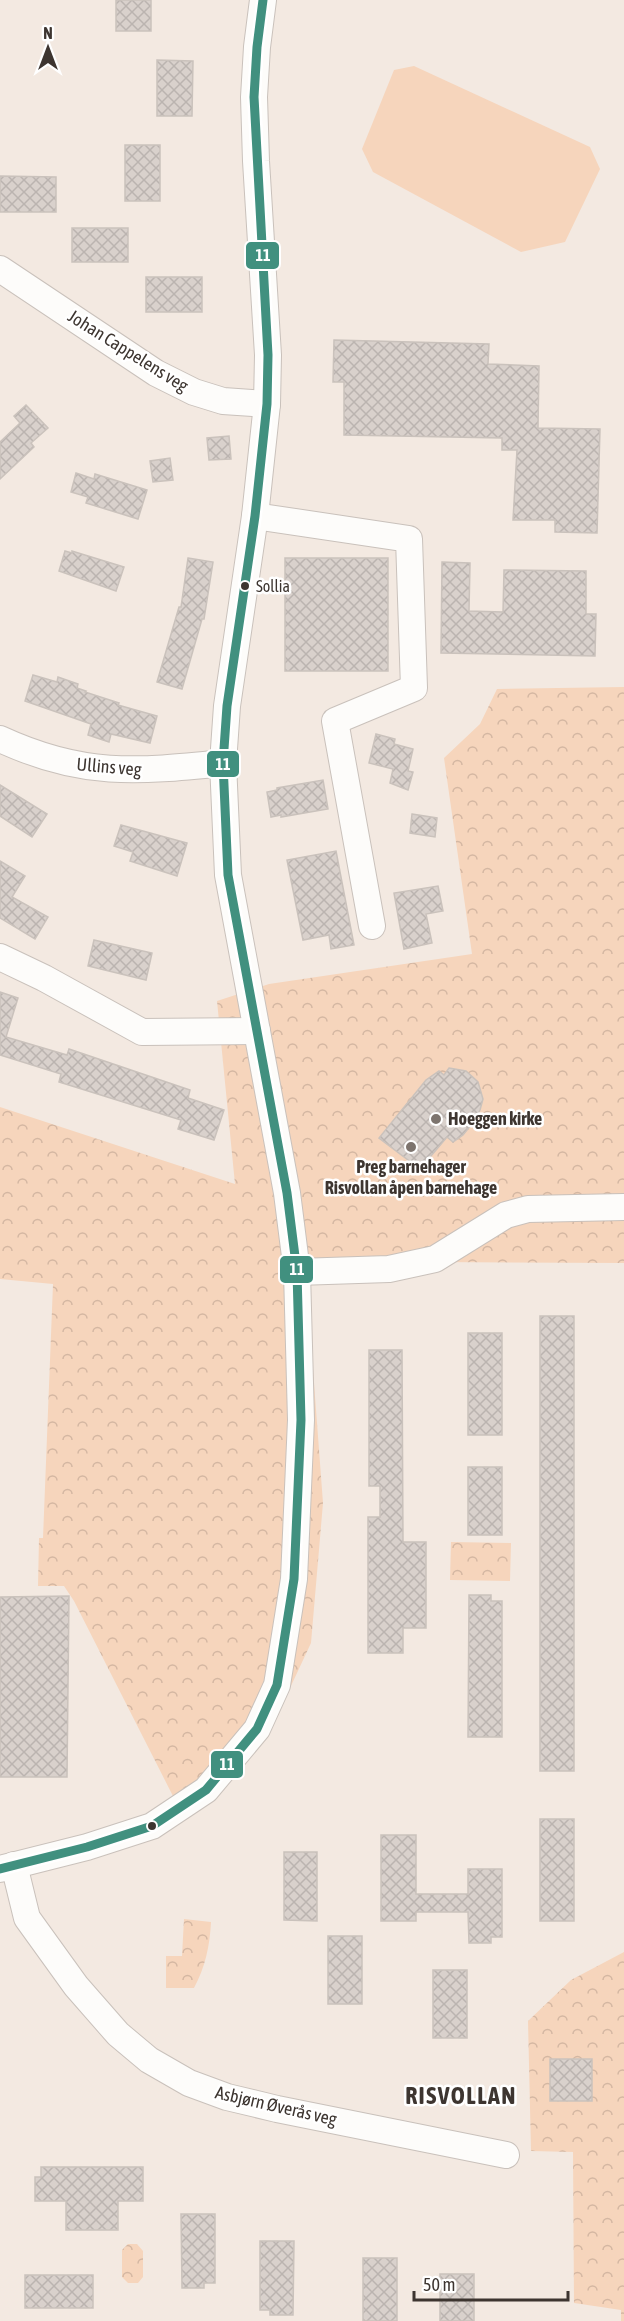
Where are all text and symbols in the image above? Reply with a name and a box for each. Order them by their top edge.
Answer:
north arrow [18,18,78,78]
text: N [43,24,53,42]
line badge: 11 [245,241,280,270]
text: 11 [255,246,271,264]
street label: Johan Cappelens veg [64,305,192,396]
place label: Sollia [256,577,290,595]
marker: Sollia [239,580,251,592]
line badge: 11 [206,750,240,778]
street label: Ullins veg [76,753,143,780]
text: 11 [215,755,231,773]
place label: Hoeggen kirke [448,1108,542,1129]
marker: Hoeggen kirke [429,1112,443,1126]
marker: Preg barnehager Risvollan åpen barnehage [404,1140,418,1154]
place label: Preg barnehager Risvollan åpen barnehage [325,1156,497,1198]
line badge: 11 [279,1255,314,1284]
text: 11 [289,1260,305,1278]
line badge: 11 [210,1750,244,1779]
text: 11 [219,1755,235,1773]
unlabelled marker [146,1820,158,1832]
street label: Asbjørn Øverås veg [213,2081,339,2130]
district label: RISVOLLAN [405,2082,517,2109]
scale bar [414,2264,568,2302]
text: 50 m [423,2274,455,2295]

